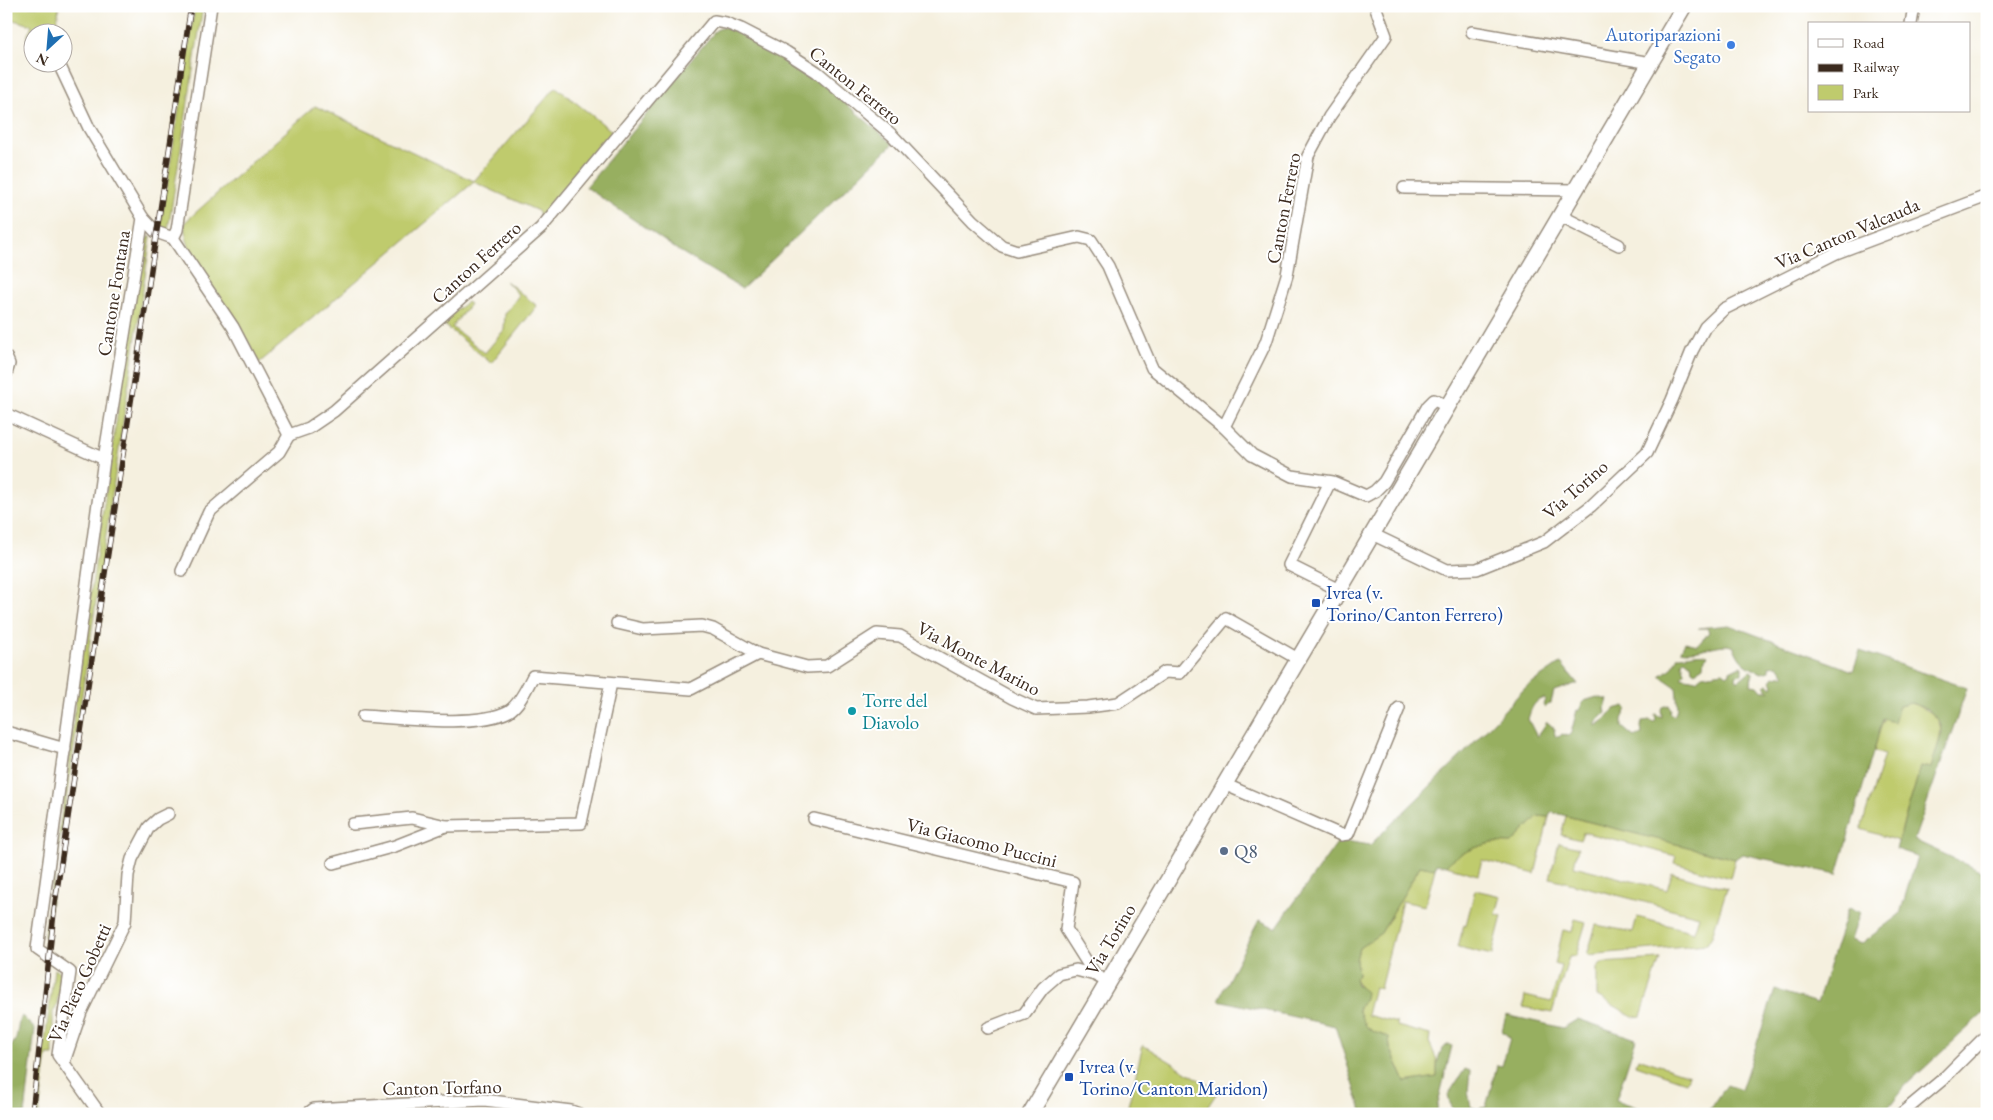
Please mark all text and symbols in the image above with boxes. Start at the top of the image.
north arrow [22,22,72,72]
place label: Autoriparazioni Segato [1604,22,1721,69]
legend [1808,22,1970,112]
text: Road [1853,33,1885,52]
marker: Autoriparazioni Segato [1725,39,1737,51]
street label: Canton Ferrero [804,40,907,131]
text: N [33,49,51,70]
text: Railway [1853,57,1900,76]
text: Park [1853,83,1880,102]
street label: Canton Ferrero [1260,150,1307,266]
street label: Via Canton Valcauda [1771,192,1923,275]
street label: Canton Ferrero [426,215,527,309]
street label: Cantone Fontana [91,228,136,358]
street label: Via Torino [1537,454,1613,525]
place label: Ivrea (v. Torino/Canton Ferrero) [1326,580,1503,627]
marker: Ivrea (v. Torino/Canton Ferrero) [1310,597,1322,609]
street label: Via Monte Marino [913,615,1045,702]
place label: Torre del Diavolo [862,688,928,735]
marker: Torre del Diavolo [846,705,858,717]
street label: Via Giacomo Puccini [904,812,1060,873]
place label: Q8 [1234,839,1258,864]
marker: Q8 [1218,845,1230,857]
street label: Via Torino [1079,899,1141,980]
street label: Via Piero Gobetti [42,920,117,1047]
place label: Ivrea (v. Torino/Canton Maridon) [1079,1054,1268,1101]
marker: Ivrea (v. Torino/Canton Maridon) [1063,1071,1075,1083]
street label: Canton Torfano [382,1074,502,1101]

